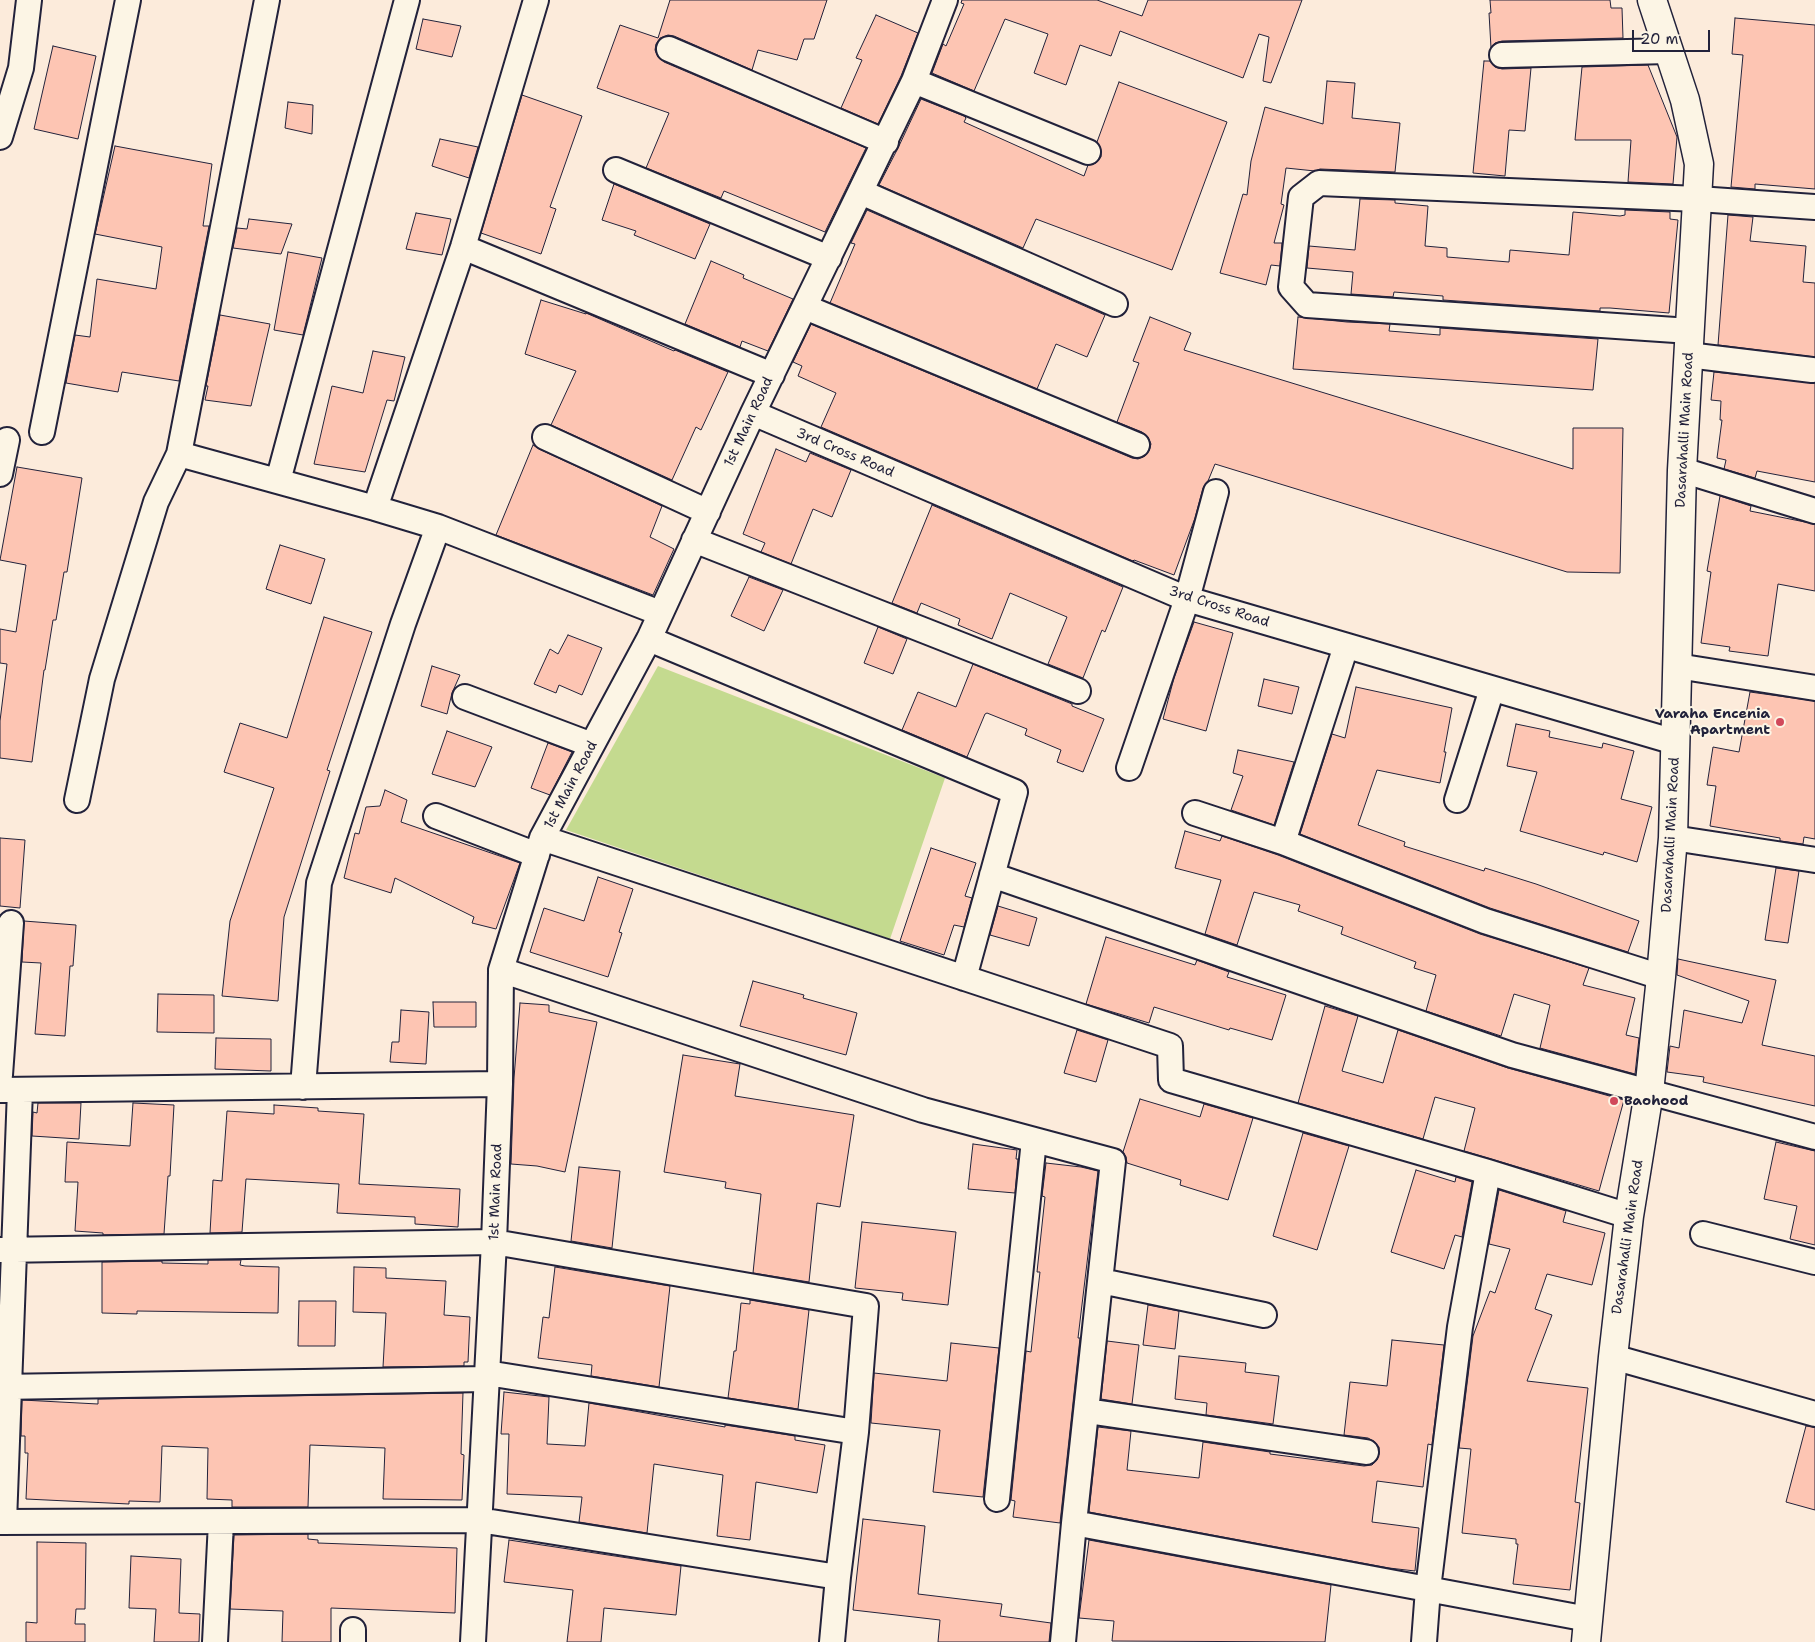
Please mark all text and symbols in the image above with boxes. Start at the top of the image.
scale bar [1635,20,1712,52]
text: 20 m [1640,29,1679,49]
street label: Dasarahalli Main Road [1673,352,1697,508]
street label: 1st Main Road [721,374,777,470]
street label: 3rd Cross Road [793,425,897,481]
street label: 3rd Cross Road [1167,583,1271,631]
place label: Varaha Encenia Apartment [1655,706,1770,739]
marker: Varaha Encenia Apartment [1774,716,1786,728]
street label: 1st Main Road [541,738,601,832]
street label: Dasarahalli Main Road [1659,757,1683,913]
place label: Baohood [1624,1093,1688,1109]
marker: Baohood [1608,1095,1620,1107]
street label: 1st Main Road [486,1143,506,1241]
street label: Dasarahalli Main Road [1609,1159,1647,1315]

